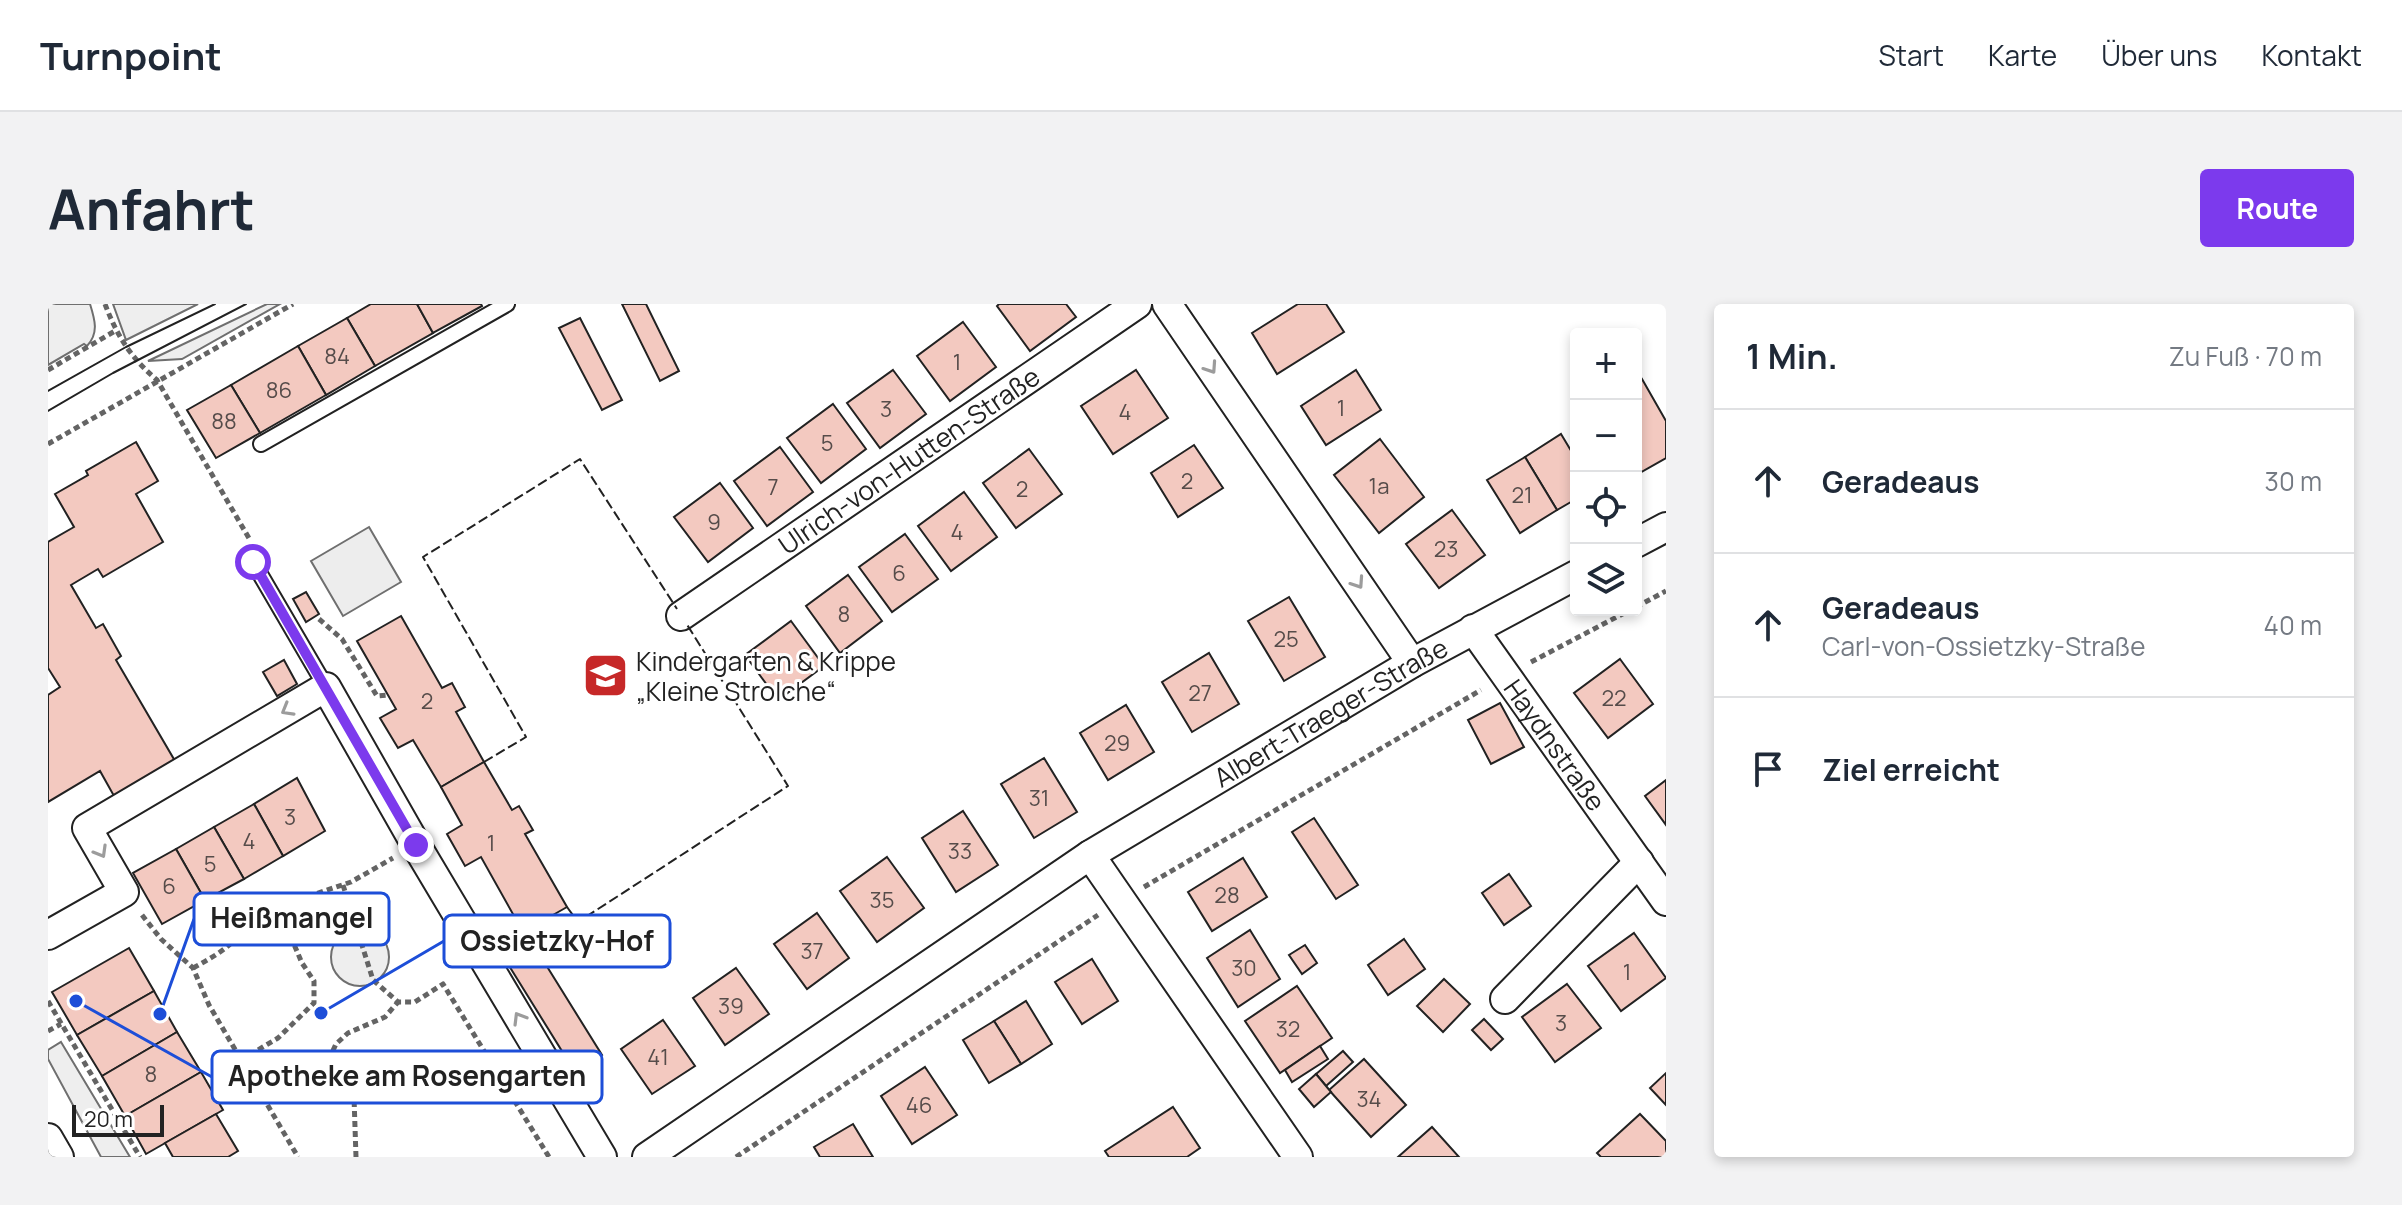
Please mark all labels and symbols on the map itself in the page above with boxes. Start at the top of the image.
house number: 84 [324,341,350,371]
house number: 1 [953,347,961,377]
street label: Ulrich-von-Hutten-Straße [771,358,1047,562]
one-way arrow [1201,360,1216,374]
house number: 86 [266,375,292,405]
house number: 1 [1337,393,1345,423]
house number: 3 [880,394,892,424]
house number: 4 [1119,397,1131,427]
house number: 88 [211,406,237,436]
house number: 5 [821,428,833,458]
house number: 2 [1181,466,1193,496]
house number: 1a [1369,471,1389,501]
house number: 7 [767,472,779,502]
house number: 2 [1016,474,1028,504]
house number: 21 [1511,480,1533,510]
house number: 9 [707,507,721,537]
house number: 4 [951,517,963,547]
house number: 23 [1434,534,1458,564]
route start [235,544,271,580]
house number: 6 [892,558,906,588]
one-way arrow [1348,575,1363,589]
house number: 8 [838,599,850,629]
house number: 25 [1273,624,1299,654]
street label: Albert-Traeger-Straße [1207,629,1454,795]
place label: Kindergarten & Krippe „Kleine Strolche“ [636,643,896,709]
school or university icon: Kindergarten & Krippe „Kleine Strolche“ [581,652,629,700]
street label: Haydnstraße [1496,672,1614,818]
house number: 27 [1188,678,1212,708]
house number: 22 [1601,683,1627,713]
house number: 2 [421,686,433,716]
one-way arrow [282,700,296,716]
house number: 29 [1104,728,1130,758]
house number: 31 [1029,783,1049,813]
house number: 3 [284,802,296,832]
house number: 4 [243,826,255,856]
route end [398,827,434,863]
house number: 1 [487,828,495,858]
house number: 33 [948,836,972,866]
one-way arrow [91,843,107,858]
house number: 5 [204,849,216,879]
house number: 6 [162,871,176,901]
house number: 28 [1214,880,1240,910]
house number: 35 [870,885,894,915]
callout: Heißmangel [194,893,389,945]
text: Heißmangel [210,898,374,936]
callout: Ossietzky-Hof [444,915,670,967]
text: Ossietzky-Hof [460,921,654,959]
house number: 37 [800,936,824,966]
house number: 30 [1231,953,1257,983]
house number: 1 [1623,957,1631,987]
house number: 39 [718,991,744,1021]
house number: 3 [1555,1008,1567,1038]
one-way arrow [514,1012,529,1027]
house number: 32 [1276,1014,1300,1044]
house number: 41 [647,1042,669,1072]
callout: Apotheke am Rosengarten [212,1051,602,1103]
text: Apotheke am Rosengarten [228,1056,586,1094]
house number: 8 [145,1059,157,1089]
house number: 34 [1356,1084,1382,1114]
house number: 46 [906,1090,932,1120]
scale bar [72,1101,164,1137]

